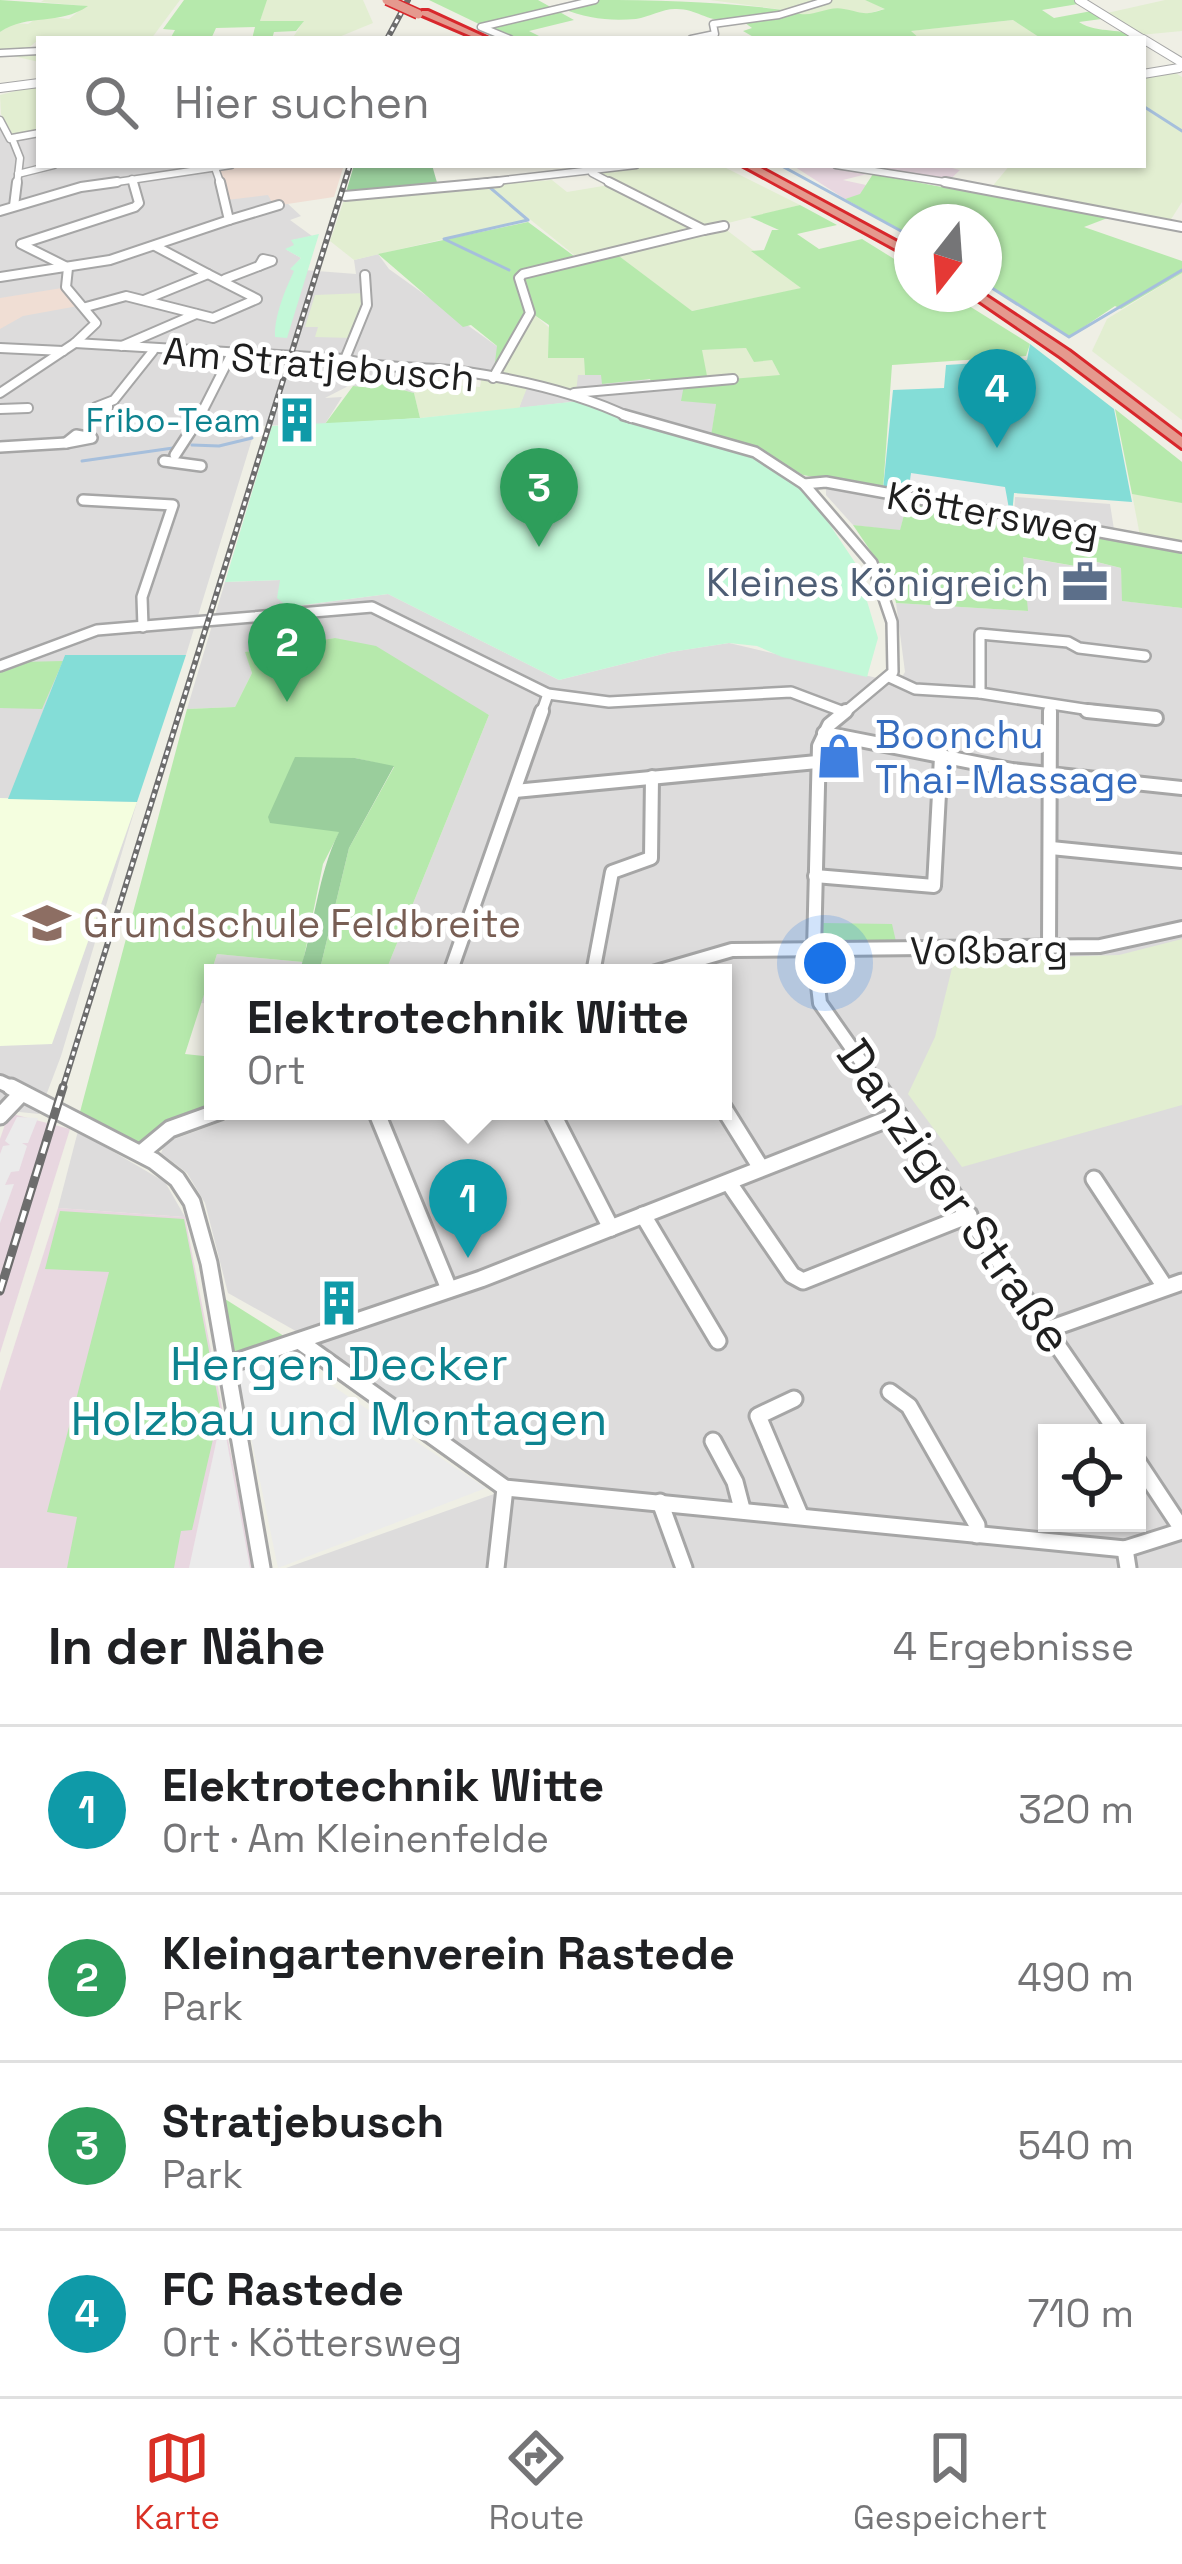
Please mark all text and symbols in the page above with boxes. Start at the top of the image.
search box [36,36,1146,168]
icon: search [78,69,144,135]
text: Hier suchen [174,74,430,131]
north arrow [894,204,1002,312]
street label: Am Stratjebusch [161,326,477,403]
pin: 4 [958,349,1036,448]
building icon: Fribo-Team [272,395,322,445]
place label: Fribo-Team [86,400,261,442]
pin: 3 [500,448,578,547]
street label: Köttersweg [883,471,1103,556]
office icon: Kleines Königreich [1060,557,1110,607]
place label: Kleines Königreich [706,558,1049,607]
pin: 2 [248,603,326,702]
place label: Boonchu Thai-Massage [875,710,1139,804]
shop icon: Boonchu Thai-Massage [814,731,864,781]
school or university icon: Grundschule Feldbreite [22,898,72,948]
place label: Grundschule Feldbreite [83,899,521,948]
street label: Voßbarg [910,924,1068,975]
your location [795,933,855,993]
popup [204,964,732,1120]
text: Elektrotechnik Witte [247,989,689,1046]
street label: Danziger Straße [823,1027,1086,1365]
text: Ort [247,1046,306,1095]
pin: 1 [429,1159,507,1258]
building icon: Hergen Decker Holzbau und Montagen [314,1278,364,1328]
place label: Hergen Decker Holzbau und Montagen [70,1333,608,1449]
map controls [1038,1424,1146,1532]
button: locate [1038,1424,1146,1532]
text: In der Nähe [48,1614,325,1679]
text: 4 Ergebnisse [893,1622,1134,1671]
text: Elektrotechnik Witte [162,1757,604,1814]
text: 1 [78,1785,96,1834]
text: 320 m [1018,1785,1134,1834]
text: Ort · Am Kleinenfelde [162,1814,549,1863]
text: Kleingartenverein Rastede [162,1925,735,1982]
text: 2 [75,1953,99,2002]
text: 490 m [1017,1953,1134,2002]
text: Park [162,1982,243,2031]
text: Stratjebusch [162,2093,444,2150]
text: 3 [75,2121,99,2170]
text: 540 m [1018,2121,1134,2170]
text: Park [162,2150,243,2199]
text: FC Rastede [162,2261,404,2318]
text: 4 [75,2289,99,2338]
text: 710 m [1028,2289,1134,2338]
text: Ort · Köttersweg [162,2318,462,2367]
tab: Karte [134,2425,220,2539]
tab: Route [489,2425,584,2539]
tab: Gespeichert [853,2425,1048,2539]

